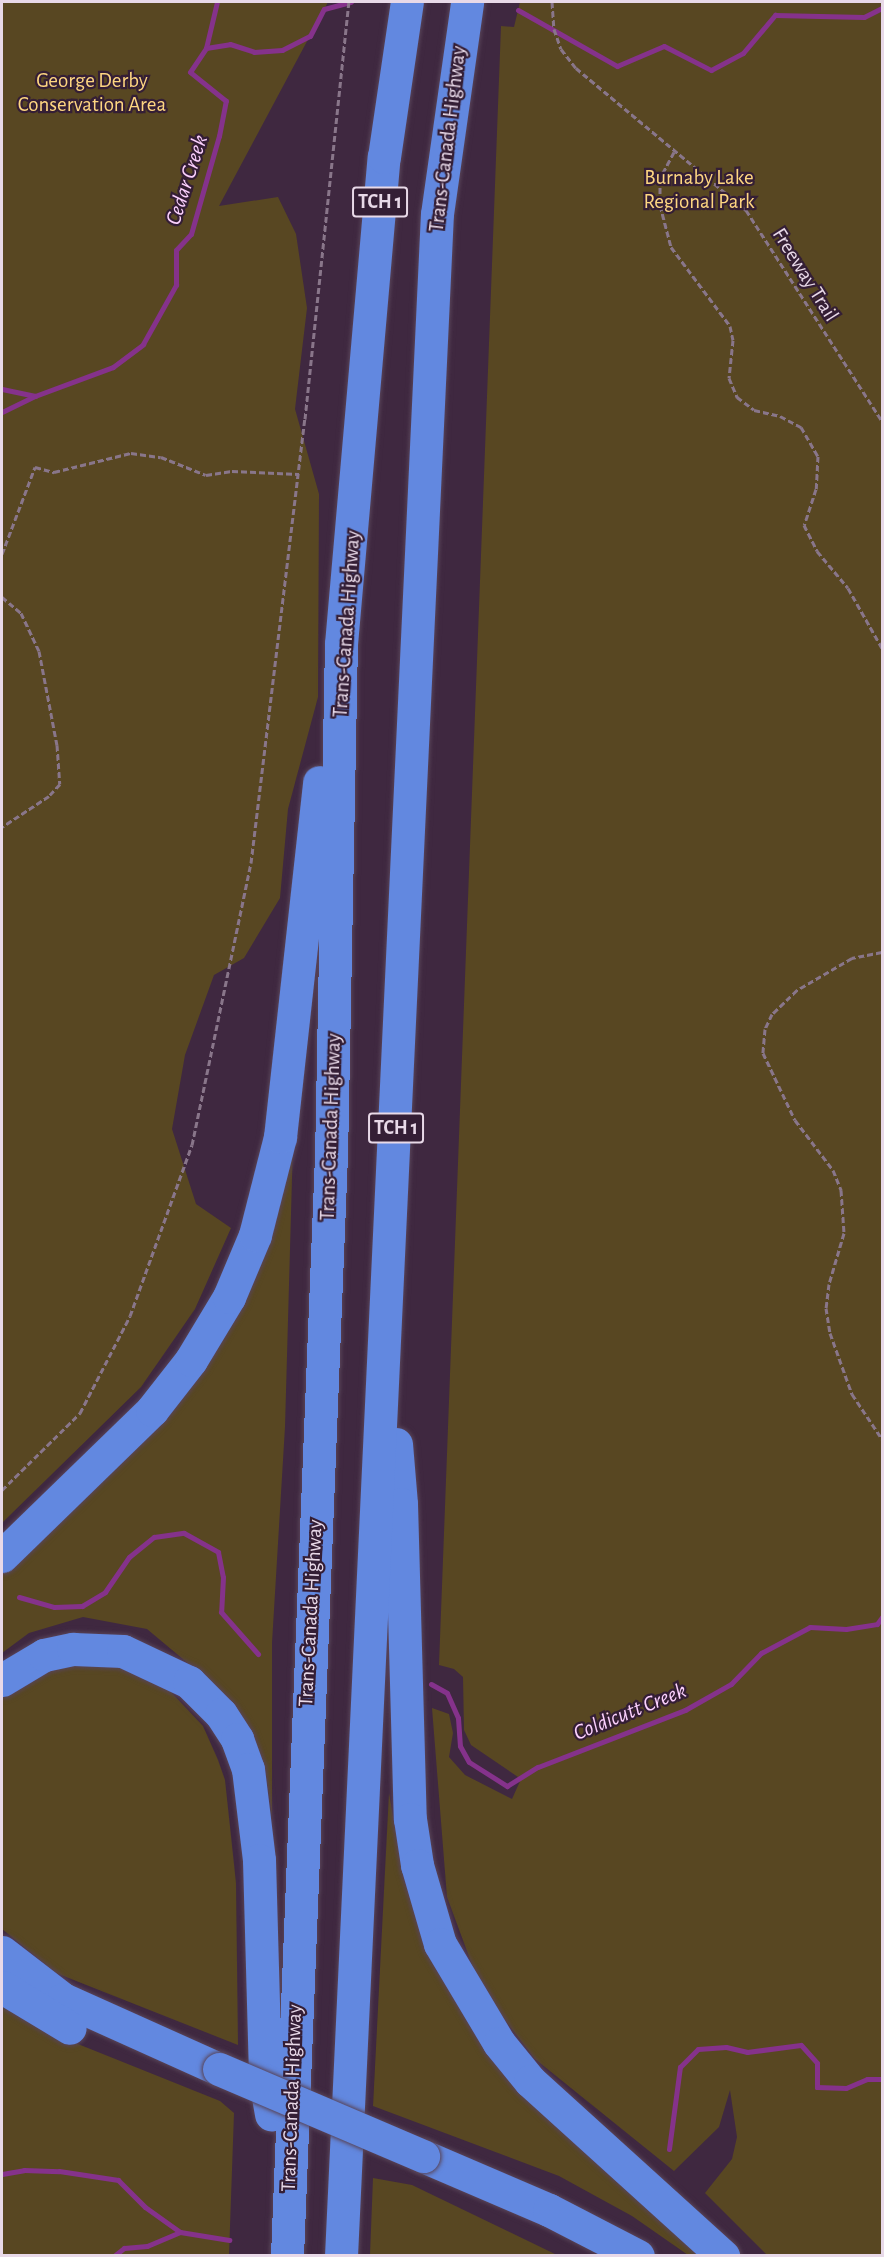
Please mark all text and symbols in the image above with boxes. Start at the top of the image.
street label: Trans-Canada Highway [424,44,472,234]
park label: George Derby Conservation Area [18,68,166,118]
water label: Cedar Creek [160,132,214,228]
park label: Burnaby Lake Regional Park [643,165,755,215]
road number: TCH 1 [352,185,409,219]
street label: Freeway Trail [766,224,844,326]
street label: Trans-Canada Highway [328,530,366,718]
street label: Trans-Canada Highway [315,1033,347,1221]
road number: TCH 1 [368,1111,424,1145]
street label: Trans-Canada Highway [294,1519,328,1707]
water label: Coldicutt Creek [570,1677,690,1747]
street label: Trans-Canada Highway [276,2004,308,2192]

